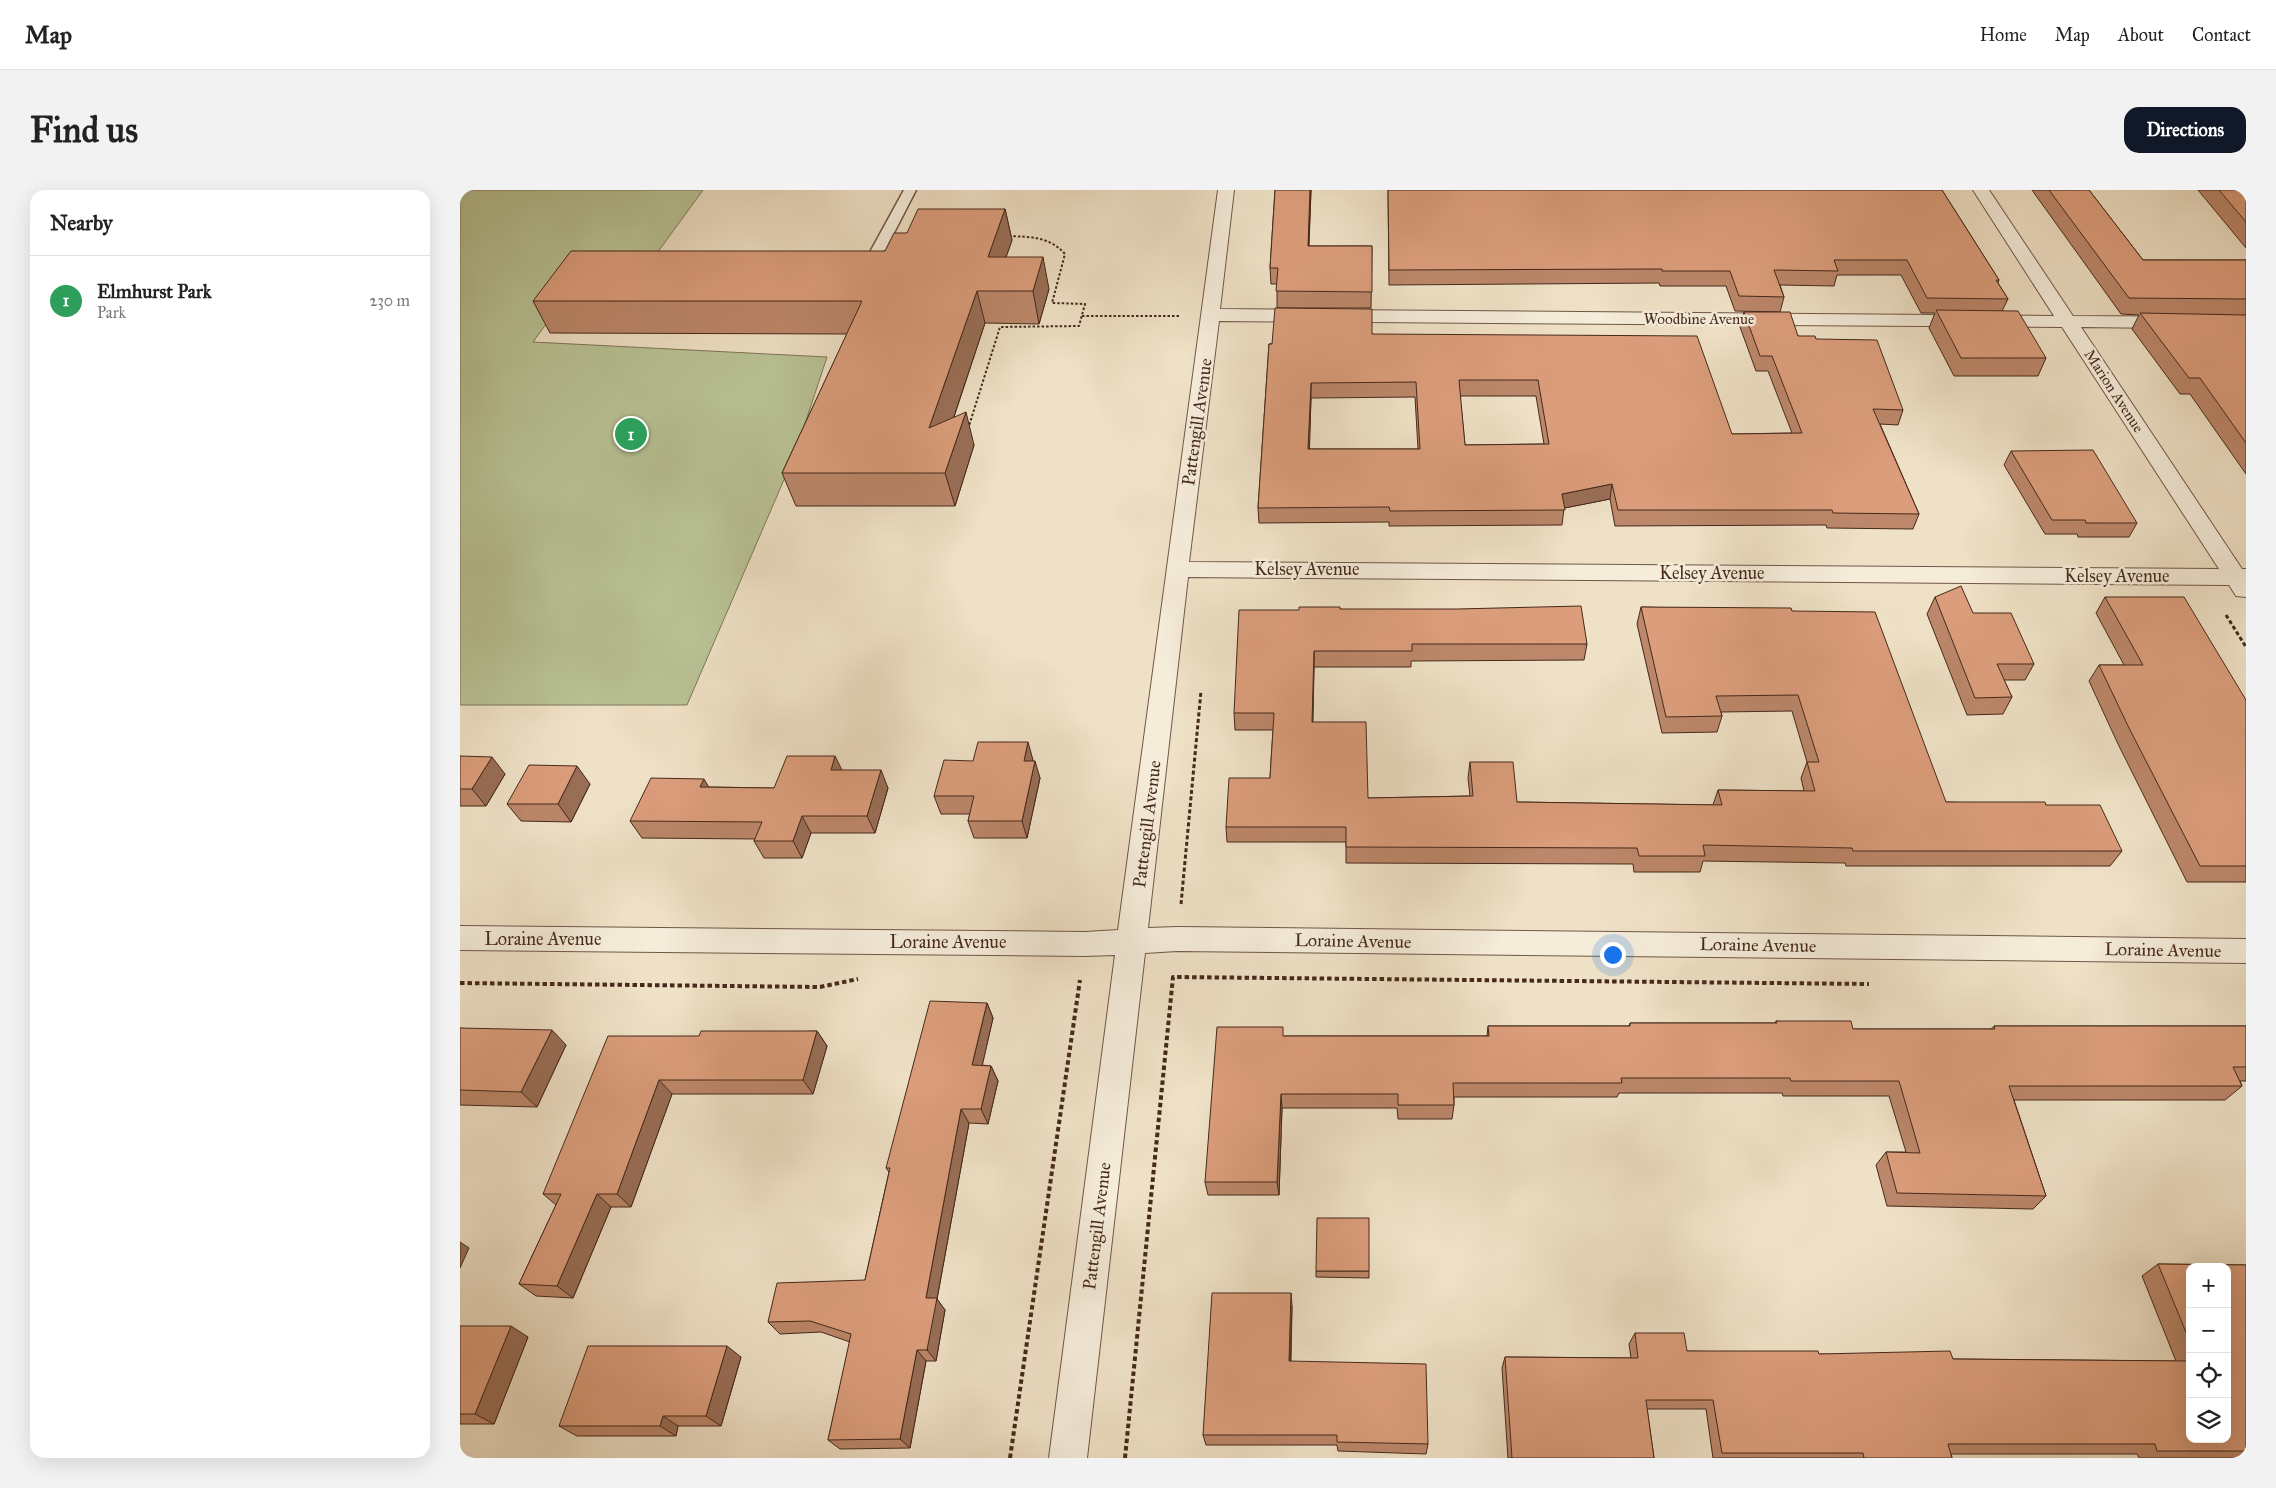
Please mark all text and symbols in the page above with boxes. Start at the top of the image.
text: Map [25,20,72,50]
text: Home [1980,24,2027,46]
text: Map [2055,24,2090,46]
text: About [2118,24,2164,46]
text: Contact [2192,24,2251,46]
button: Directions [2124,107,2246,153]
text: Find us [30,109,138,152]
text: Nearby [50,210,113,236]
text: Elmhurst Park [97,280,212,303]
text: 1 [63,291,69,310]
text: 230 m [370,291,410,310]
text: Park [97,303,126,322]
street label: Woodbine Avenue [1644,310,1754,328]
street label: Marion Avenue [2080,346,2148,436]
street label: Pattengill Avenue [1177,357,1218,487]
pin: 1 [615,415,647,453]
street label: Kelsey Avenue [1254,558,1360,580]
street label: Kelsey Avenue [1659,562,1765,584]
street label: Kelsey Avenue [2064,565,2170,587]
street label: Pattengill Avenue [1128,759,1167,889]
street label: Loraine Avenue [485,928,601,950]
street label: Loraine Avenue [1294,929,1412,953]
street label: Loraine Avenue [890,931,1006,953]
street label: Loraine Avenue [1699,933,1817,957]
street label: Loraine Avenue [2104,938,2222,962]
your location [1600,942,1626,968]
street label: Pattengill Avenue [1078,1161,1117,1291]
map controls [2186,1263,2231,1443]
button: + [2186,1263,2231,1308]
button: − [2186,1308,2231,1353]
button: locate [2186,1353,2231,1398]
button: layers [2186,1398,2231,1443]

